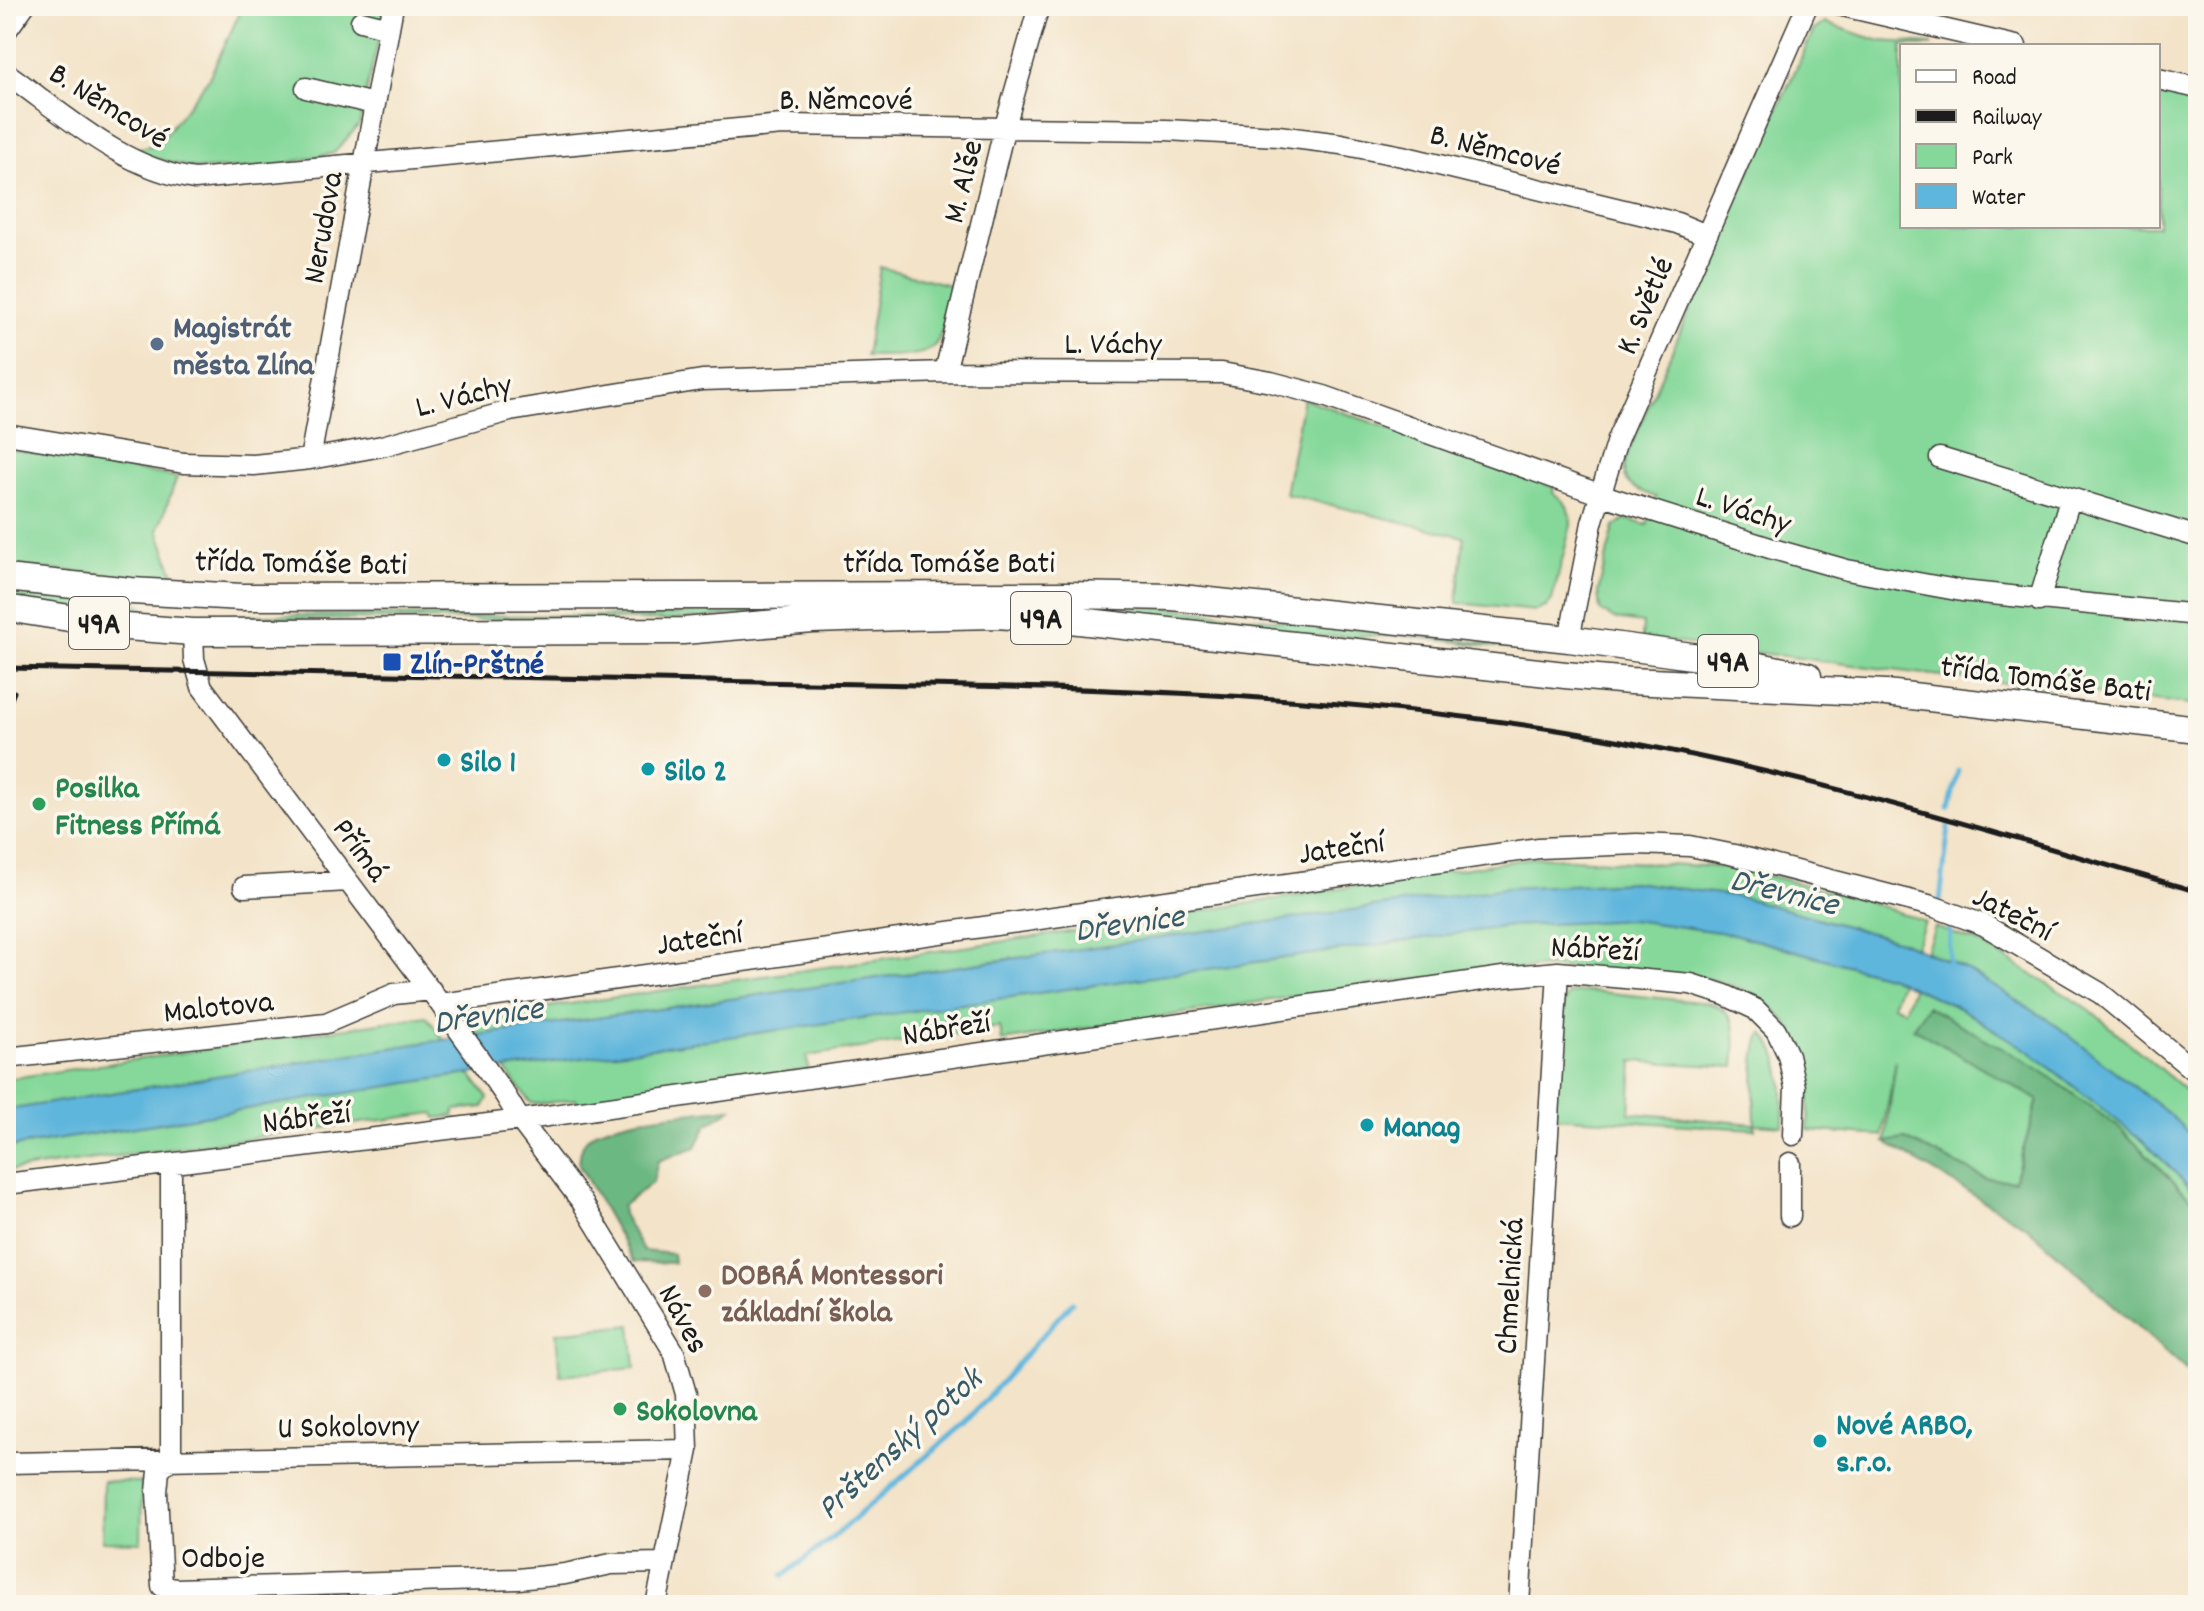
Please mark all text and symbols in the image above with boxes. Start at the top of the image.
legend [1900,44,2160,228]
street label: B. Němcové [38,53,176,163]
text: Road [1972,62,2017,96]
street label: B. Němcové [779,80,913,126]
text: Railway [1972,102,2043,136]
street label: B. Němcové [1424,114,1565,191]
street label: M. Alše [933,136,998,229]
text: Park [1972,142,2013,176]
street label: Nerudova [293,167,359,288]
text: Water [1972,182,2025,216]
street label: K. Světlé [1607,251,1689,363]
place label: Magistrát města Zlína [173,308,315,391]
street label: L. Váchy [1064,324,1163,370]
marker: Magistrát města Zlína [148,335,166,353]
street label: L. Váchy [411,364,518,433]
street label: L. Váchy [1689,476,1797,550]
street label: třída Tomáše Bati [195,541,407,591]
street label: třída Tomáše Bati [843,543,1055,589]
road number: 49A [1011,592,1071,644]
road number: 49A [69,597,129,649]
road number: 49A [1698,635,1758,687]
place label: Zlín-Prštné [410,644,544,690]
street label: třída Tomáše Bati [1937,646,2154,718]
marker: Zlín-Prštné [381,651,403,673]
place label: Silo 1 [460,742,516,788]
marker: Silo 1 [435,751,453,769]
place label: Silo 2 [664,751,727,797]
marker: Silo 2 [639,760,657,778]
place label: Posilka Fitness Přímá [55,768,221,851]
marker: Posilka Fitness Přímá [30,795,48,813]
street label: Přímá [319,810,397,894]
street label: Jateční [1296,822,1390,880]
water label: Dřevnice [1724,858,1845,933]
street label: Jateční [1963,876,2062,957]
water label: Dřevnice [1072,894,1190,958]
street label: Jateční [654,913,748,971]
street label: Nábřeží [1549,927,1642,977]
street label: Malotova [161,981,277,1039]
water label: Dřevnice [431,986,549,1050]
street label: Nábřeží [900,1002,996,1062]
street label: Nábřeží [260,1092,355,1149]
place label: Manag [1383,1107,1461,1153]
marker: Manag [1358,1116,1376,1134]
street label: Chmelnická [1486,1217,1540,1356]
place label: DOBRÁ Montessori základní škola [721,1255,943,1338]
street label: Náves [643,1277,718,1363]
marker: DOBRÁ Montessori základní škola [696,1282,714,1300]
water label: Prštenský potok [808,1356,998,1534]
place label: Sokolovna [636,1391,758,1437]
marker: Sokolovna [611,1400,629,1418]
place label: Nové ARBO, s.r.o. [1836,1405,1973,1488]
street label: U Sokolovny [277,1406,420,1454]
marker: Nové ARBO, s.r.o. [1811,1432,1829,1450]
street label: Odboje [181,1538,265,1584]

